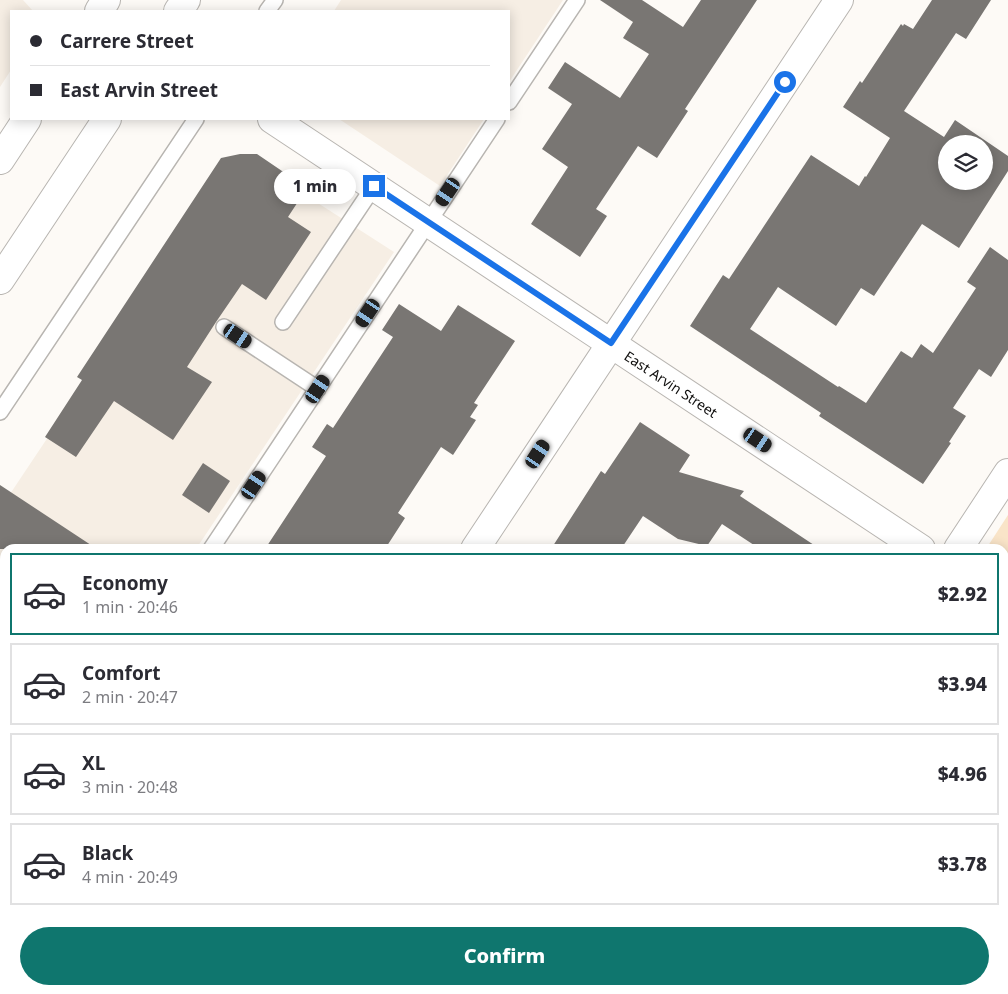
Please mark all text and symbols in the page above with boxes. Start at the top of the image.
text: Carrere Street [60,28,194,54]
route start [774,71,796,93]
text: East Arvin Street [60,77,218,103]
map controls [938,135,993,190]
button: layers [938,135,993,190]
callout: 1 min [274,168,356,204]
text: 1 min [293,175,337,197]
route end [363,175,385,197]
car [433,175,462,209]
car [353,296,382,330]
car [221,321,254,351]
street label: East Arvin Street [621,346,722,421]
car [303,372,332,406]
car [741,425,774,455]
car [523,437,552,471]
car [239,468,268,502]
text: Economy [82,570,168,596]
icon: car [22,572,67,617]
text: $2.92 [938,581,987,607]
text: 1 min · 20:46 [82,596,178,618]
text: Comfort [82,660,161,686]
icon: car [22,662,67,707]
text: $3.94 [938,671,987,697]
text: 2 min · 20:47 [82,686,178,708]
text: XL [82,750,105,776]
icon: car [22,752,67,797]
text: $4.96 [938,761,987,787]
text: 3 min · 20:48 [82,776,178,798]
text: Black [82,840,133,866]
icon: car [22,842,67,887]
text: $3.78 [938,851,987,877]
text: 4 min · 20:49 [82,866,178,888]
button: Confirm [20,927,989,985]

